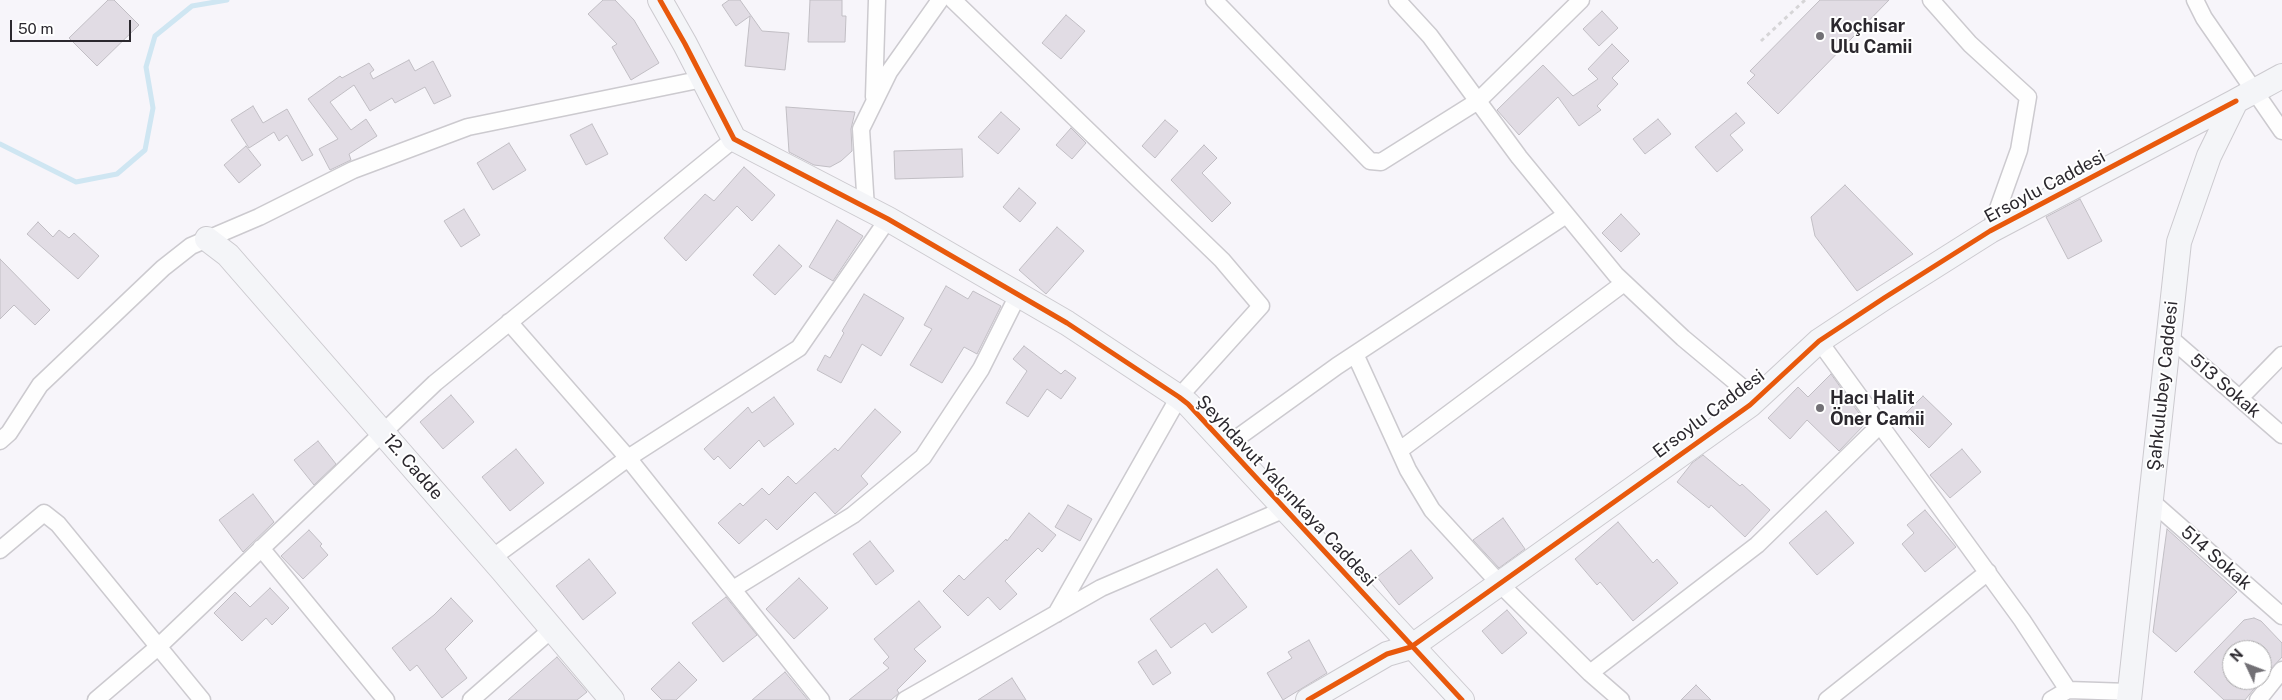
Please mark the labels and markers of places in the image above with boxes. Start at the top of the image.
place label: Koçhisar Ulu Camii [1830,15,1912,58]
marker: Koçhisar Ulu Camii [1814,30,1826,42]
place label: Hacı Halit Öner Camii [1830,387,1925,429]
marker: Hacı Halit Öner Camii [1814,402,1826,414]

